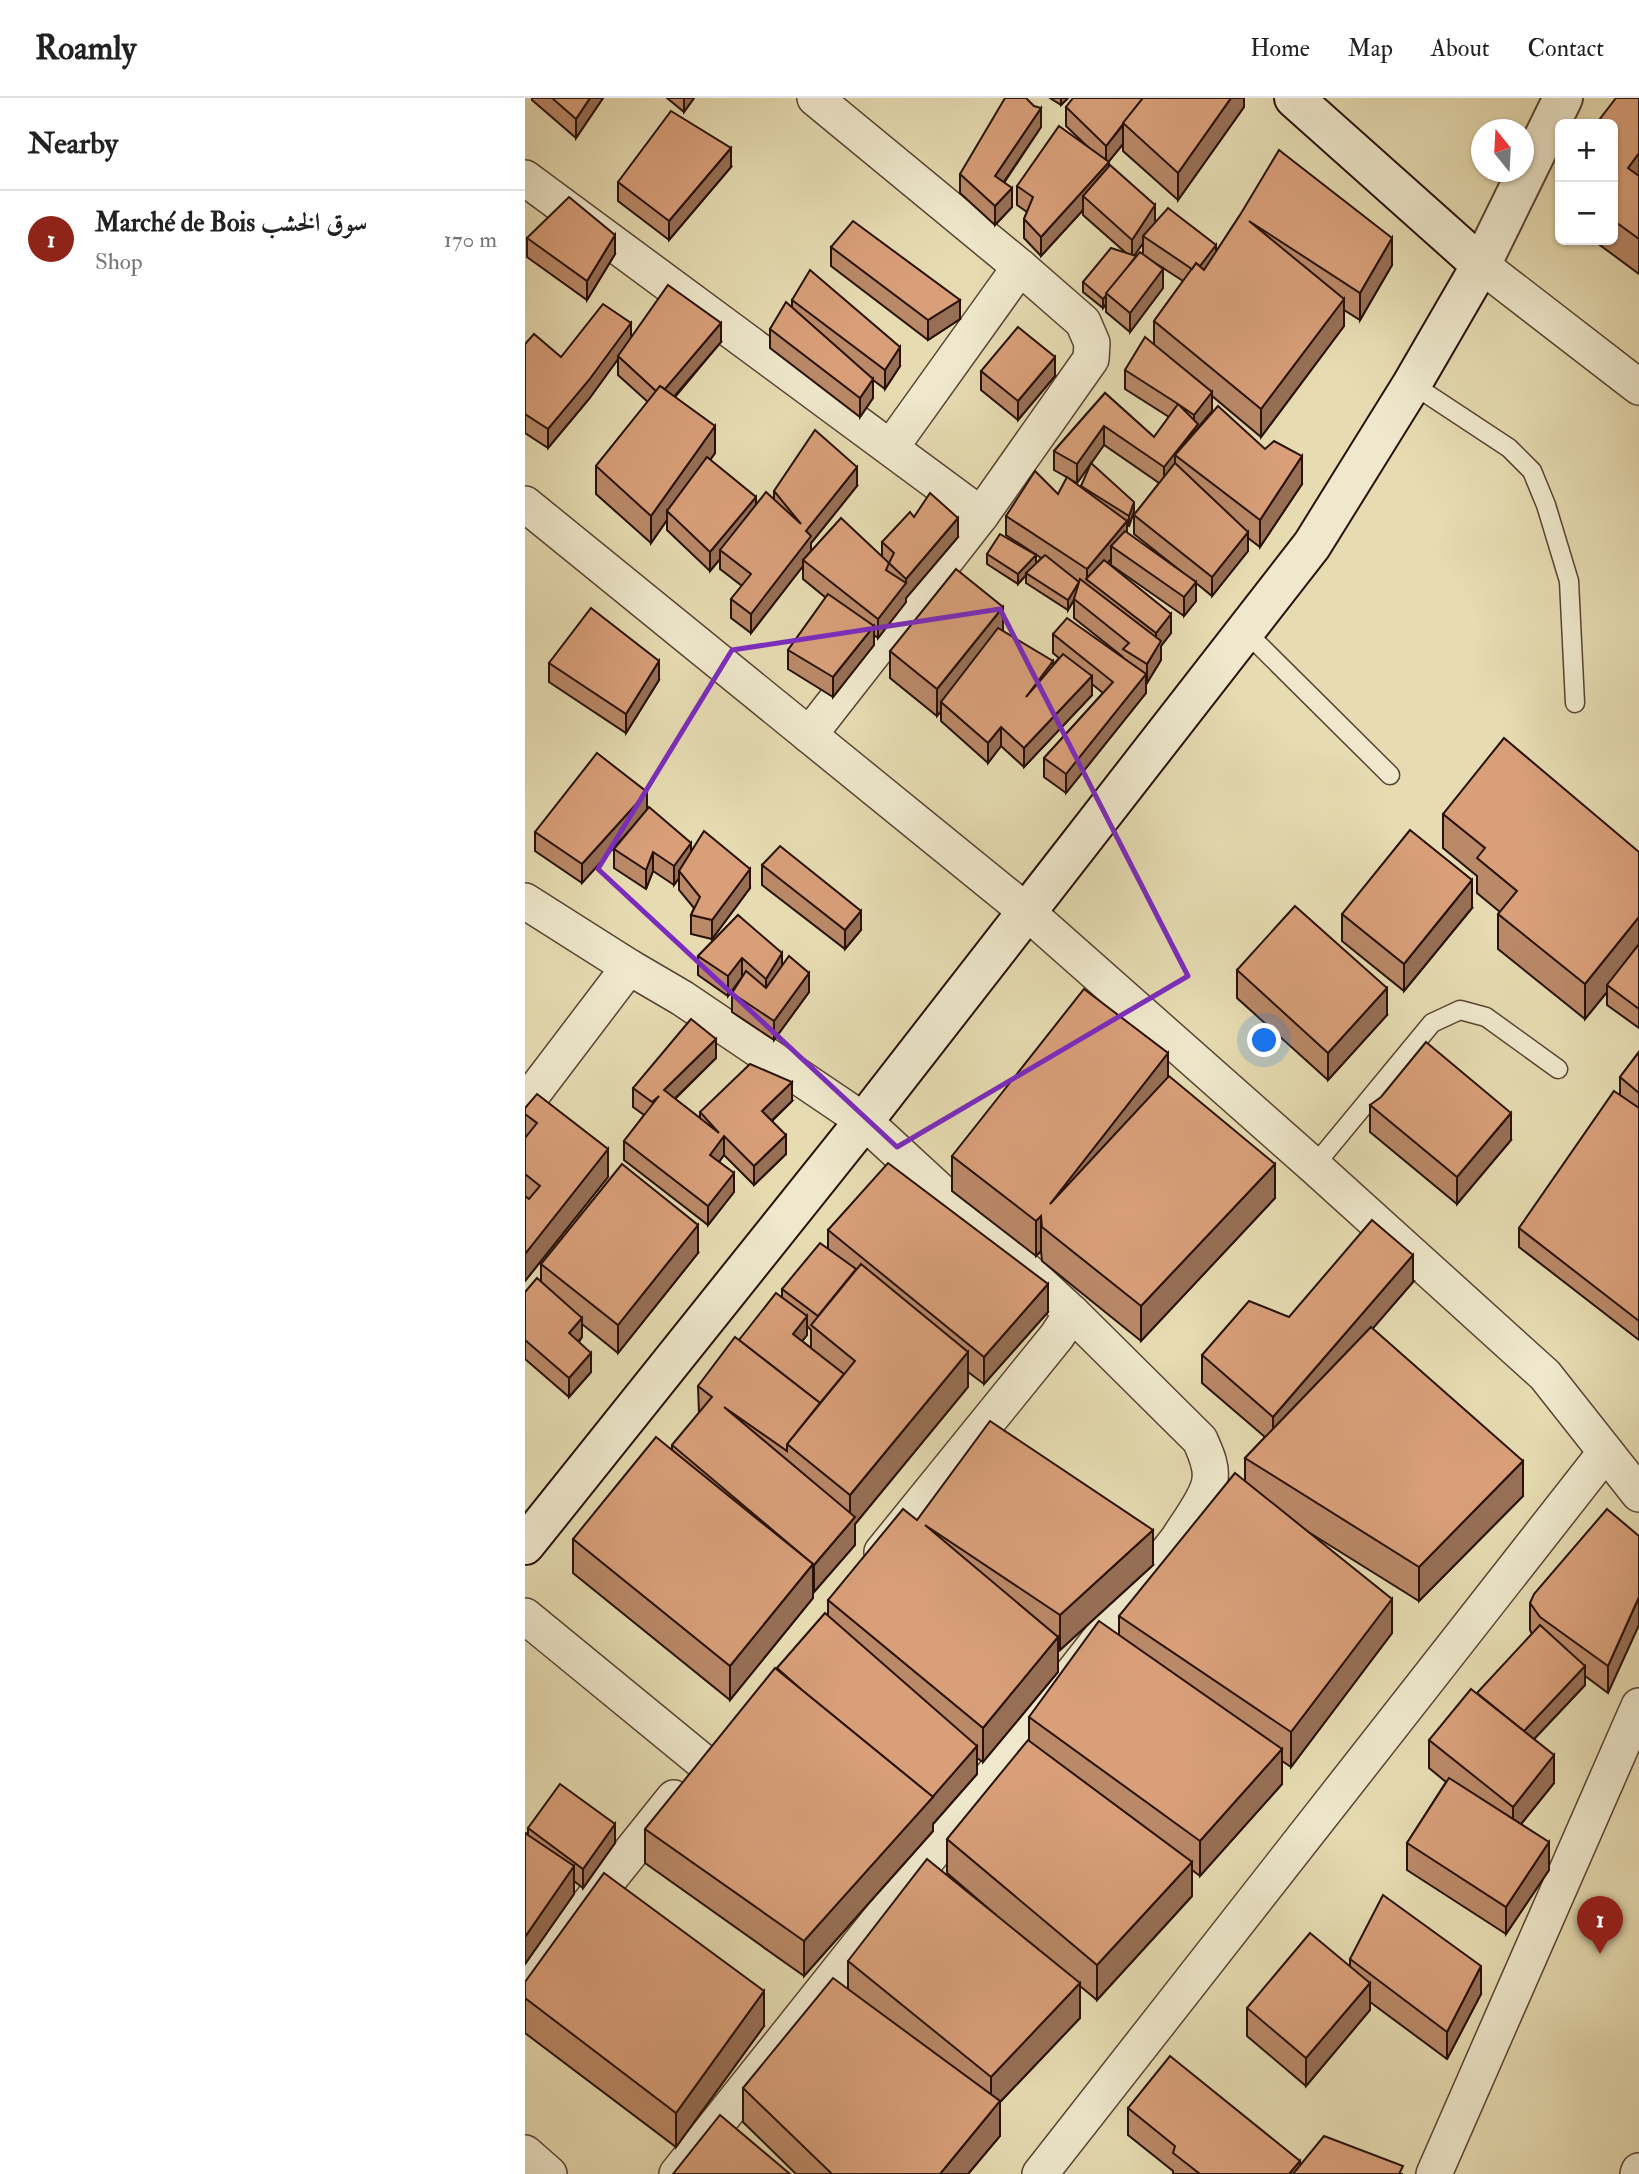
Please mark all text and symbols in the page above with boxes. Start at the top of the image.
text: Roamly [35,28,136,69]
text: Home [1250,33,1310,64]
text: Map [1348,33,1393,64]
text: About [1431,33,1490,64]
text: Contact [1528,33,1604,64]
north arrow [1471,119,1534,182]
map controls [1555,119,1618,245]
button: + [1555,119,1618,182]
text: Nearby [28,125,118,162]
button: − [1555,182,1618,245]
text: Marché de Bois سوق الخشب [95,207,368,239]
text: 1 [47,225,55,254]
text: 170 m [444,225,497,254]
text: Shop [95,247,143,276]
your location [1247,1023,1281,1057]
pin: 1 [1577,1896,1623,1954]

